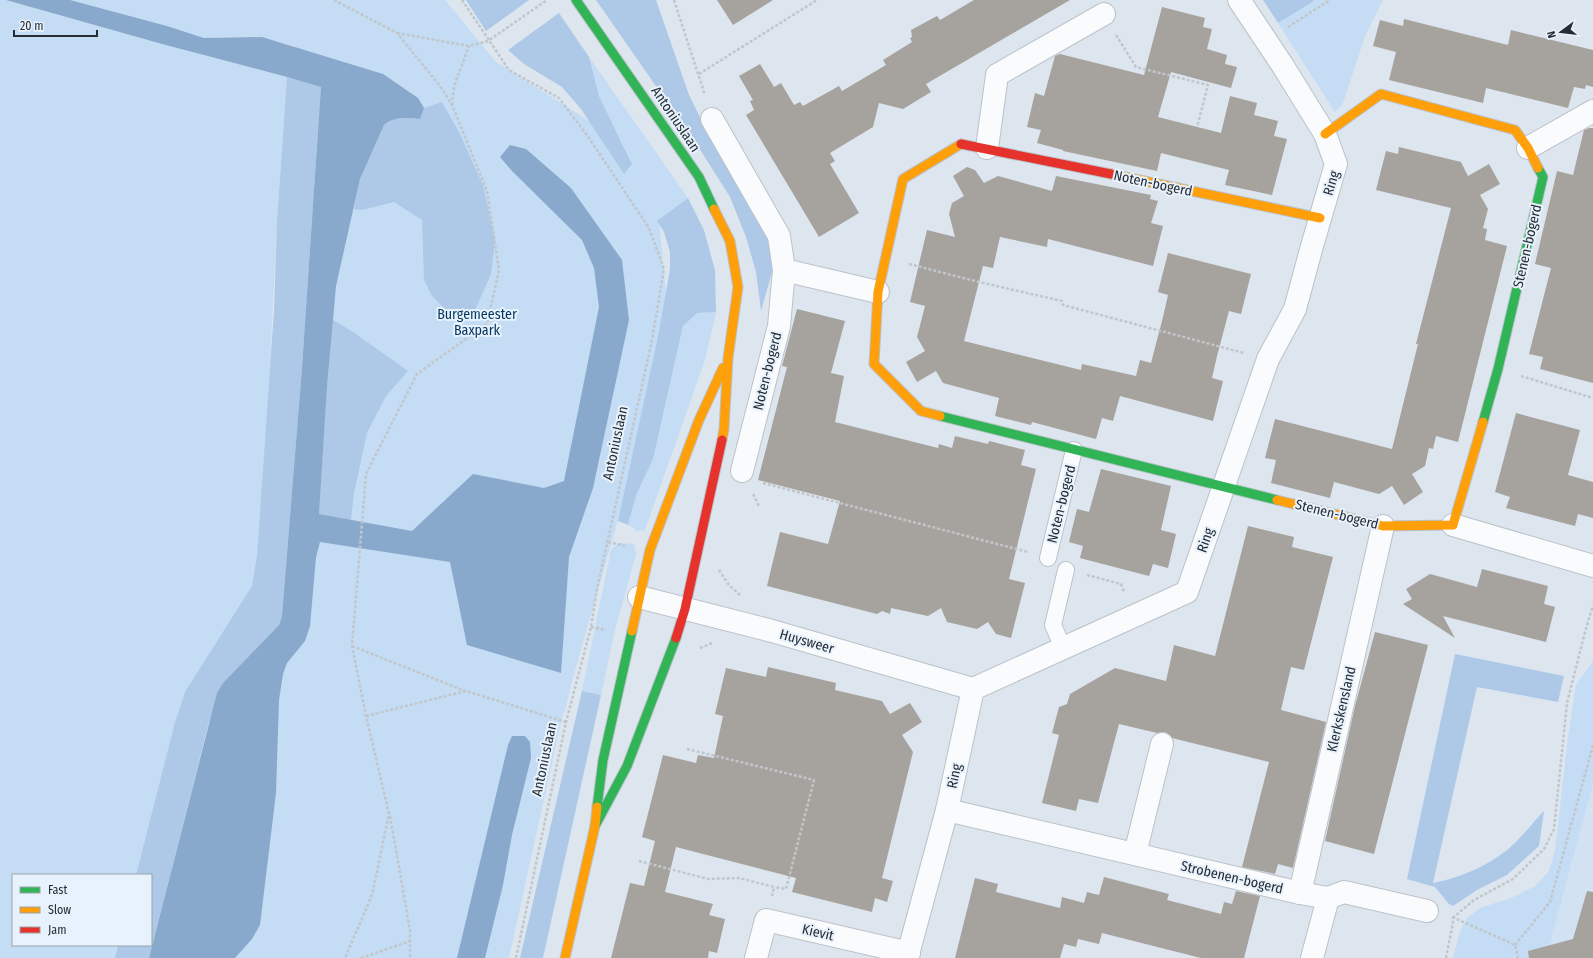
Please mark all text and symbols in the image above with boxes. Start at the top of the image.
scale bar [14,12,97,38]
north arrow [1541,12,1581,52]
text: 20 m [20,19,44,33]
text: N [1545,30,1559,39]
street label: Antoniuslaan [647,83,704,155]
street label: Noten-bogerd [1112,167,1194,200]
street label: Ring [1320,168,1343,198]
street label: Stenen-bogerd [1510,203,1545,290]
park label: Burgemeester Baxpark [437,306,517,339]
street label: Noten-bogerd [750,330,785,412]
street label: Antoniuslaan [599,404,632,482]
street label: Noten-bogerd [1044,463,1079,545]
street label: Stenen-bogerd [1294,496,1380,533]
street label: Ring [1193,525,1218,555]
street label: Huysweer [778,626,836,657]
street label: Klerkskensland [1323,665,1360,754]
street label: Antoniuslaan [528,720,561,798]
street label: Ring [944,762,966,790]
street label: Strobenen-bogerd [1179,857,1285,898]
legend [12,874,152,946]
text: Fast [48,883,67,897]
text: Slow [48,903,71,917]
street label: Kievit [800,921,836,944]
text: Jam [48,923,66,937]

